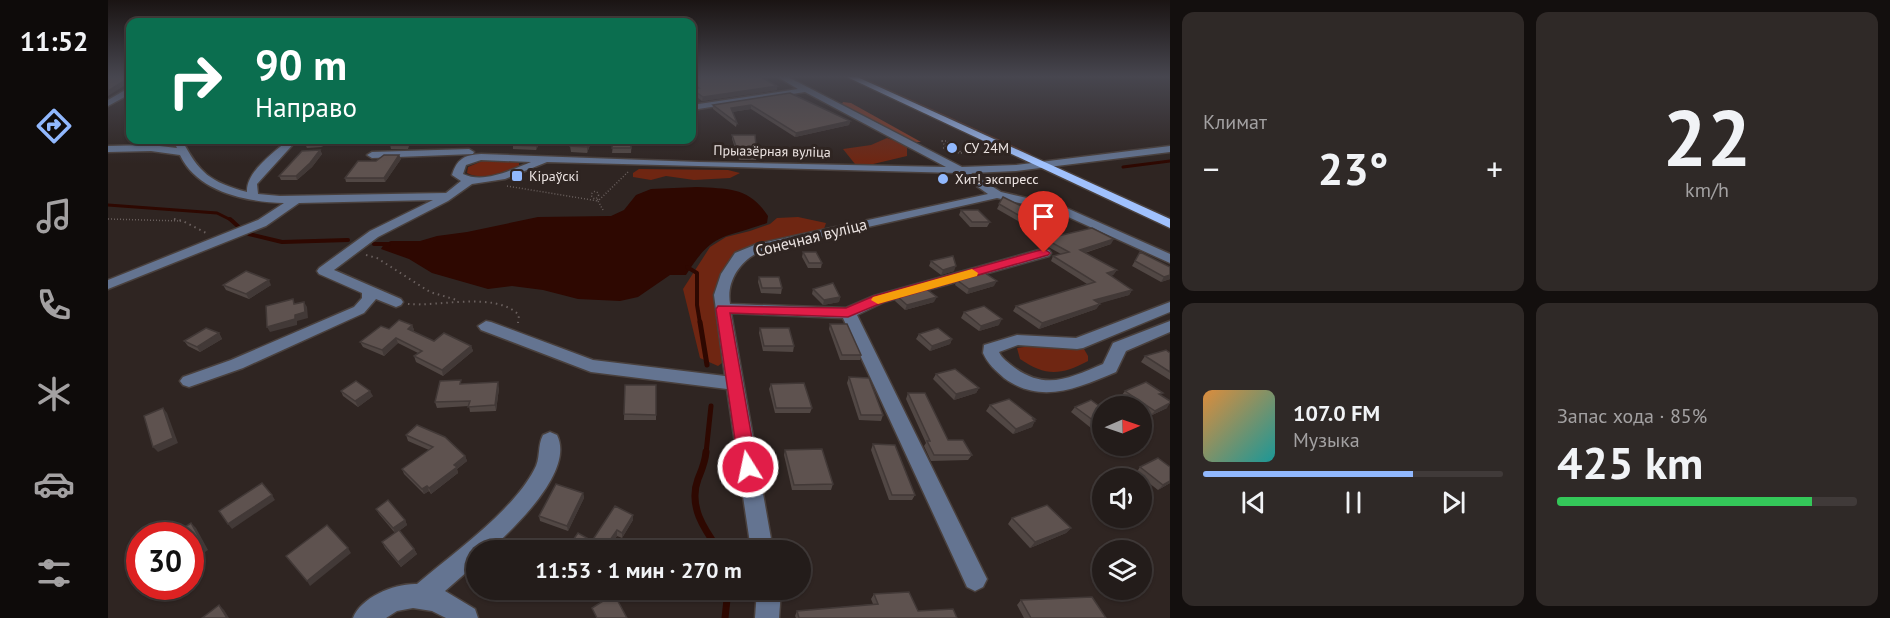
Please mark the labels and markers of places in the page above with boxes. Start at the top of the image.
place label: СУ 24М [964,139,1009,157]
marker: СУ 24М [945,141,959,155]
place label: Кіраўскі [529,167,579,185]
marker: Кіраўскі [510,169,524,183]
place label: Хит! экспресс [955,170,1039,188]
marker: Хит! экспресс [936,172,950,186]
pin [1018,191,1069,253]

